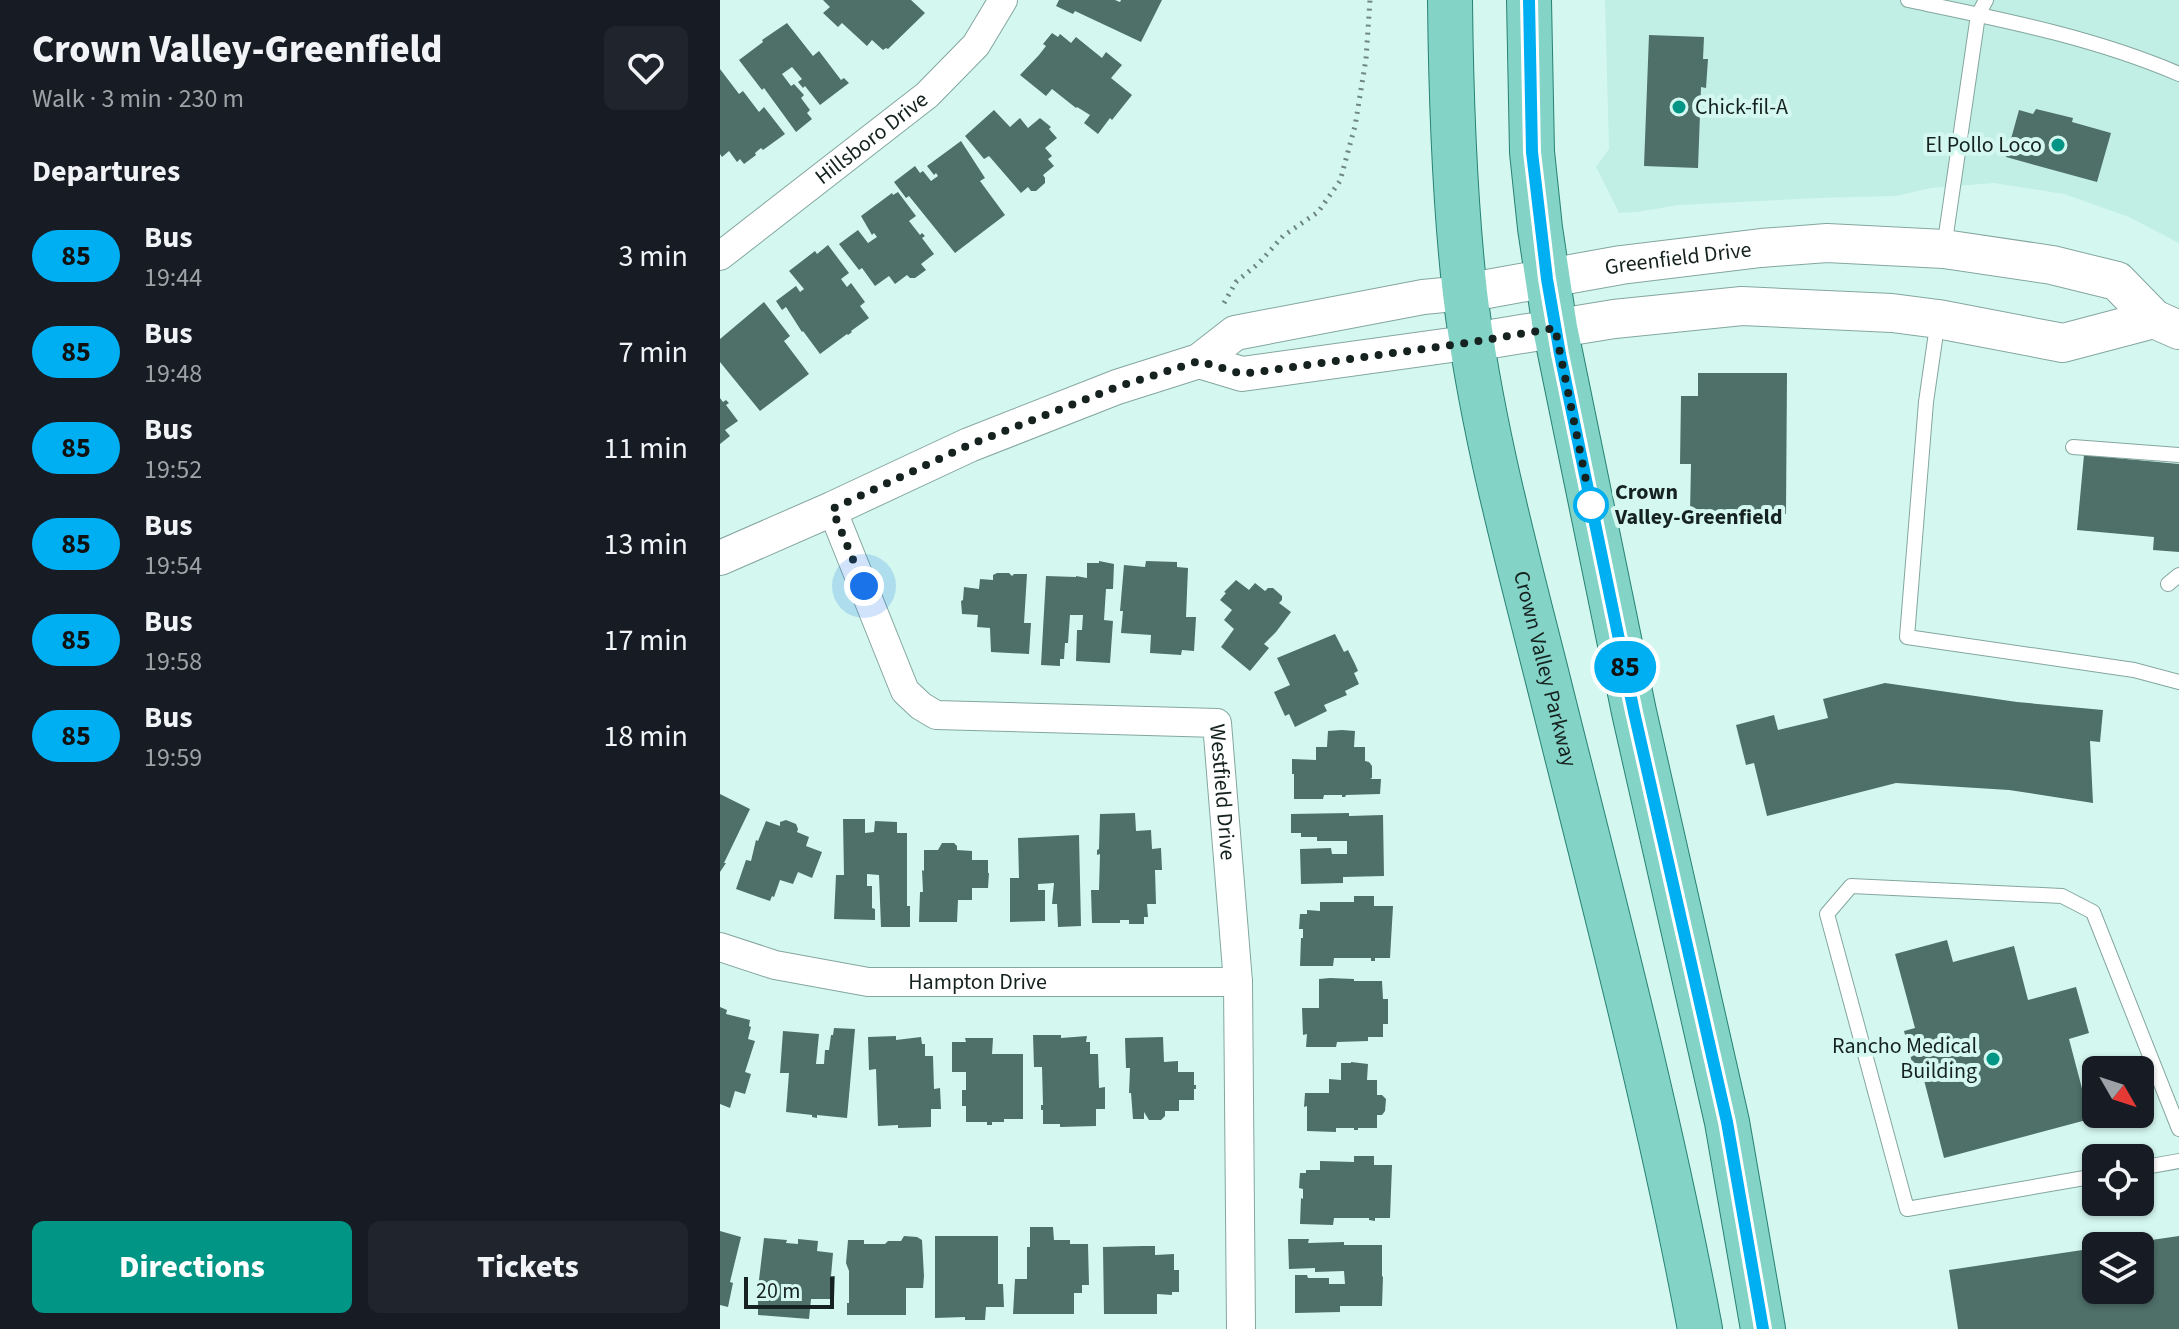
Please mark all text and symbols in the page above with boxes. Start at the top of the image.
text: Crown Valley-Greenfield [32,23,443,77]
button: heart [604,26,688,110]
text: Walk · 3 min · 230 m [32,80,244,117]
street label: Hillsboro Drive [808,84,935,192]
place label: Chick-fil-A [1695,91,1788,123]
marker: Chick-fil-A [1670,98,1688,116]
place label: El Pollo Loco [1925,129,2042,161]
marker: El Pollo Loco [2049,136,2067,154]
text: Departures [32,150,180,193]
text: Bus [144,216,192,259]
street label: Greenfield Drive [1602,233,1753,284]
text: 3 min [618,235,688,278]
text: 85 [61,236,91,276]
text: 19:44 [144,259,202,296]
text: Bus [144,312,192,355]
text: 7 min [618,331,688,374]
text: 85 [61,332,91,372]
text: 19:48 [144,355,202,392]
text: Bus [144,408,192,451]
text: 11 min [604,427,688,470]
text: 85 [61,428,91,468]
text: 19:52 [144,451,202,488]
place label: Crown Valley-Greenfield [1614,476,1783,533]
marker: Crown Valley-Greenfield [1574,488,1608,522]
text: Bus [144,504,192,547]
text: 13 min [604,523,688,566]
text: 85 [61,524,91,564]
text: 19:54 [144,547,202,584]
your location [844,566,884,606]
street label: Crown Valley Parkway [1505,567,1585,771]
text: Bus [144,600,192,643]
text: 17 min [604,619,688,662]
text: 85 [61,620,91,660]
line badge: 85 [1589,641,1661,693]
text: 19:58 [144,643,202,680]
text: 85 [1610,647,1640,687]
text: Bus [144,696,192,739]
text: 18 min [604,715,688,758]
text: 85 [61,716,91,756]
street label: Westfield Drive [1201,723,1244,862]
text: 19:59 [144,739,202,776]
street label: Hampton Drive [908,966,1047,998]
place label: Rancho Medical Building [1832,1030,1977,1087]
marker: Rancho Medical Building [1984,1050,2002,1068]
north arrow [2082,1056,2154,1128]
map controls [2082,1056,2154,1304]
button: locate [2082,1144,2154,1216]
button: Directions [32,1221,352,1313]
button: Tickets [368,1221,688,1313]
button: layers [2082,1232,2154,1304]
scale bar [744,1273,834,1309]
text: 20 m [756,1275,801,1307]

